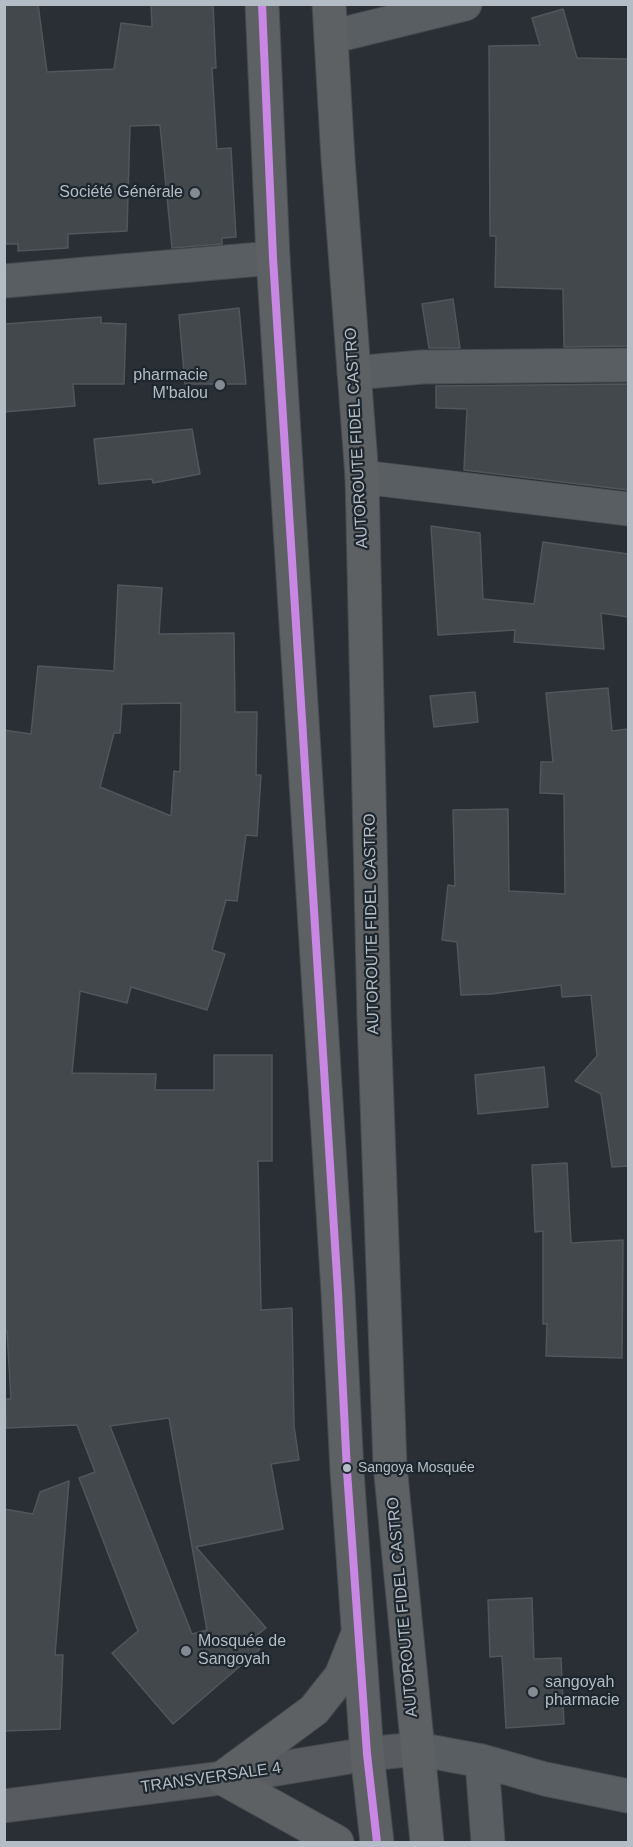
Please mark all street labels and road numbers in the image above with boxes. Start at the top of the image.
street label: AUTOROUTE FIDEL CASTRO [342,327,372,549]
street label: AUTOROUTE FIDEL CASTRO [360,813,384,1035]
street label: AUTOROUTE FIDEL CASTRO [384,1496,422,1718]
street label: TRANSVERSALE 4 [140,1759,282,1797]

